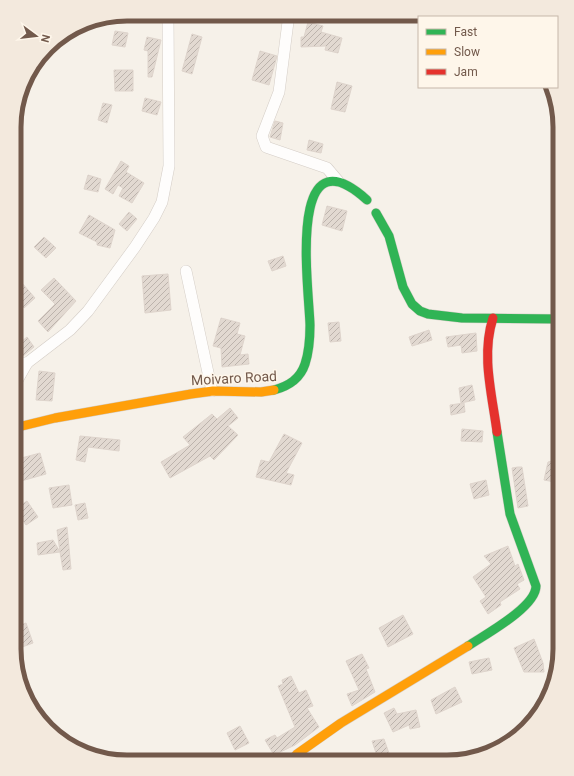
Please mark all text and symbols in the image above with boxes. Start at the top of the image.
north arrow [16,16,56,56]
legend [418,16,558,88]
text: Fast [454,25,477,39]
text: N [38,33,52,44]
text: Slow [454,45,480,59]
text: Jam [454,65,478,79]
street label: Moivaro Road [191,368,277,388]

